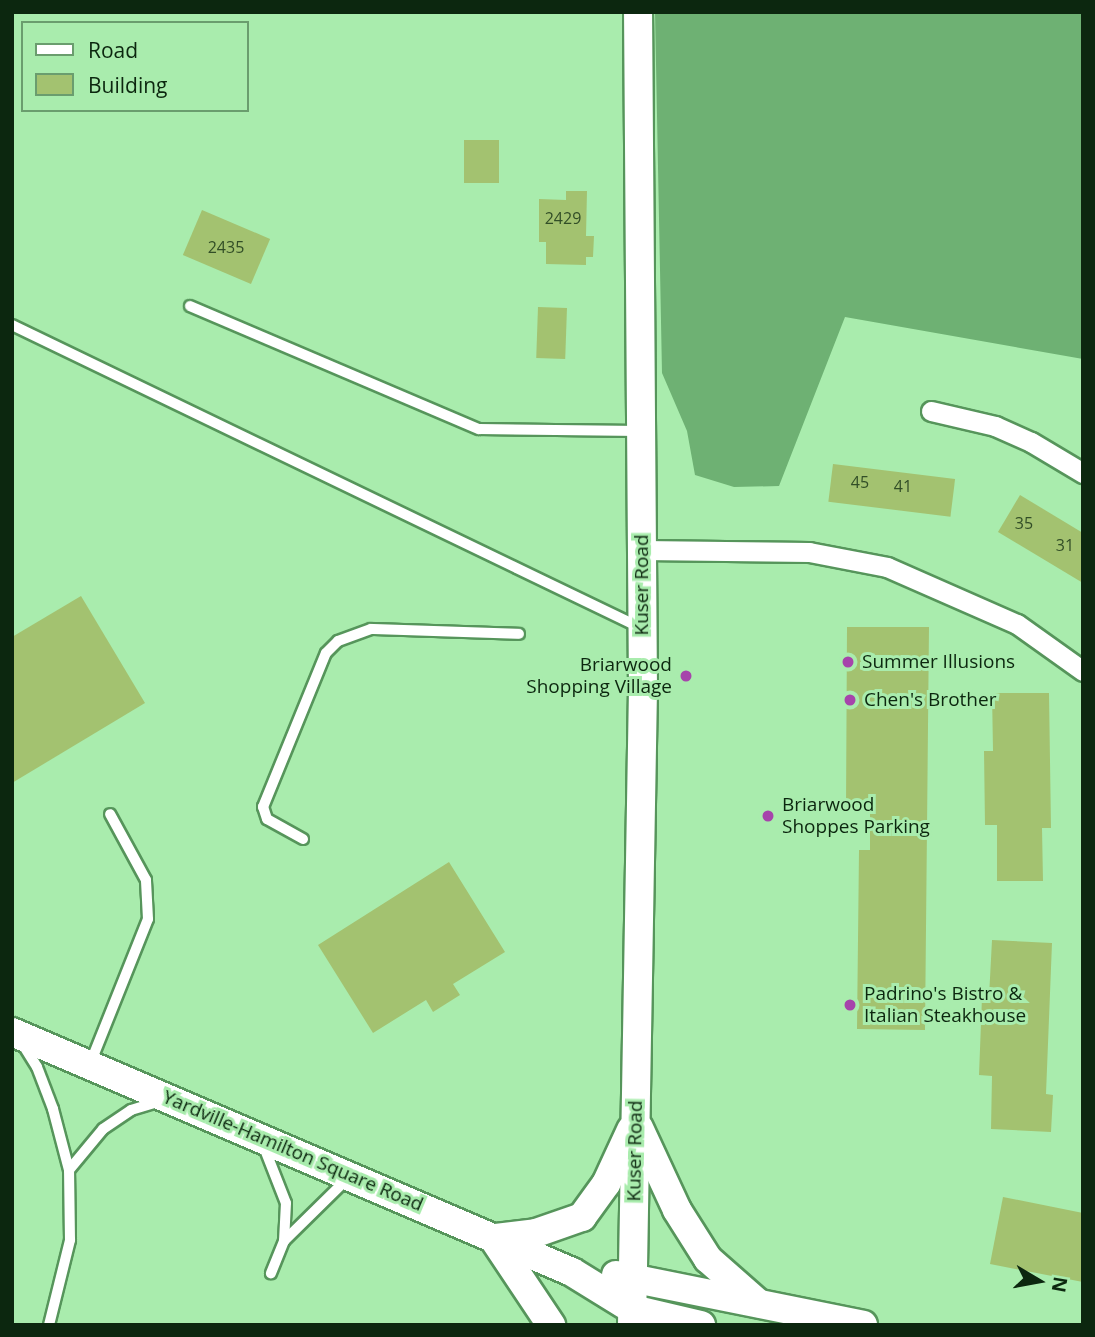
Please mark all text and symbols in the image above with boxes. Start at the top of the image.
legend [21,21,248,112]
text: Road [88,36,138,64]
text: Building [88,71,167,99]
house number: 2429 [545,208,581,228]
house number: 2435 [208,237,244,257]
house number: 45 [851,472,869,492]
house number: 41 [894,476,912,496]
house number: 35 [1015,513,1033,533]
street label: Kuser Road [631,534,653,636]
house number: 31 [1056,535,1074,555]
place label: Summer Illusions [862,651,1015,673]
place label: Briarwood Shopping Village [526,654,672,698]
marker: Summer Illusions [840,654,856,670]
marker: Briarwood Shopping Village [678,668,694,684]
place label: Chen's Brother [864,689,996,711]
marker: Chen's Brother [842,692,858,708]
place label: Briarwood Shoppes Parking [782,794,930,838]
marker: Briarwood Shoppes Parking [760,808,776,824]
place label: Padrino's Bistro & Italian Steakhouse [864,983,1026,1027]
marker: Padrino's Bistro & Italian Steakhouse [842,997,858,1013]
street label: Yardville-Hamilton Square Road [159,1086,427,1216]
street label: Kuser Road [623,1100,647,1202]
north arrow [1004,1246,1074,1316]
text: N [1046,1275,1074,1295]

